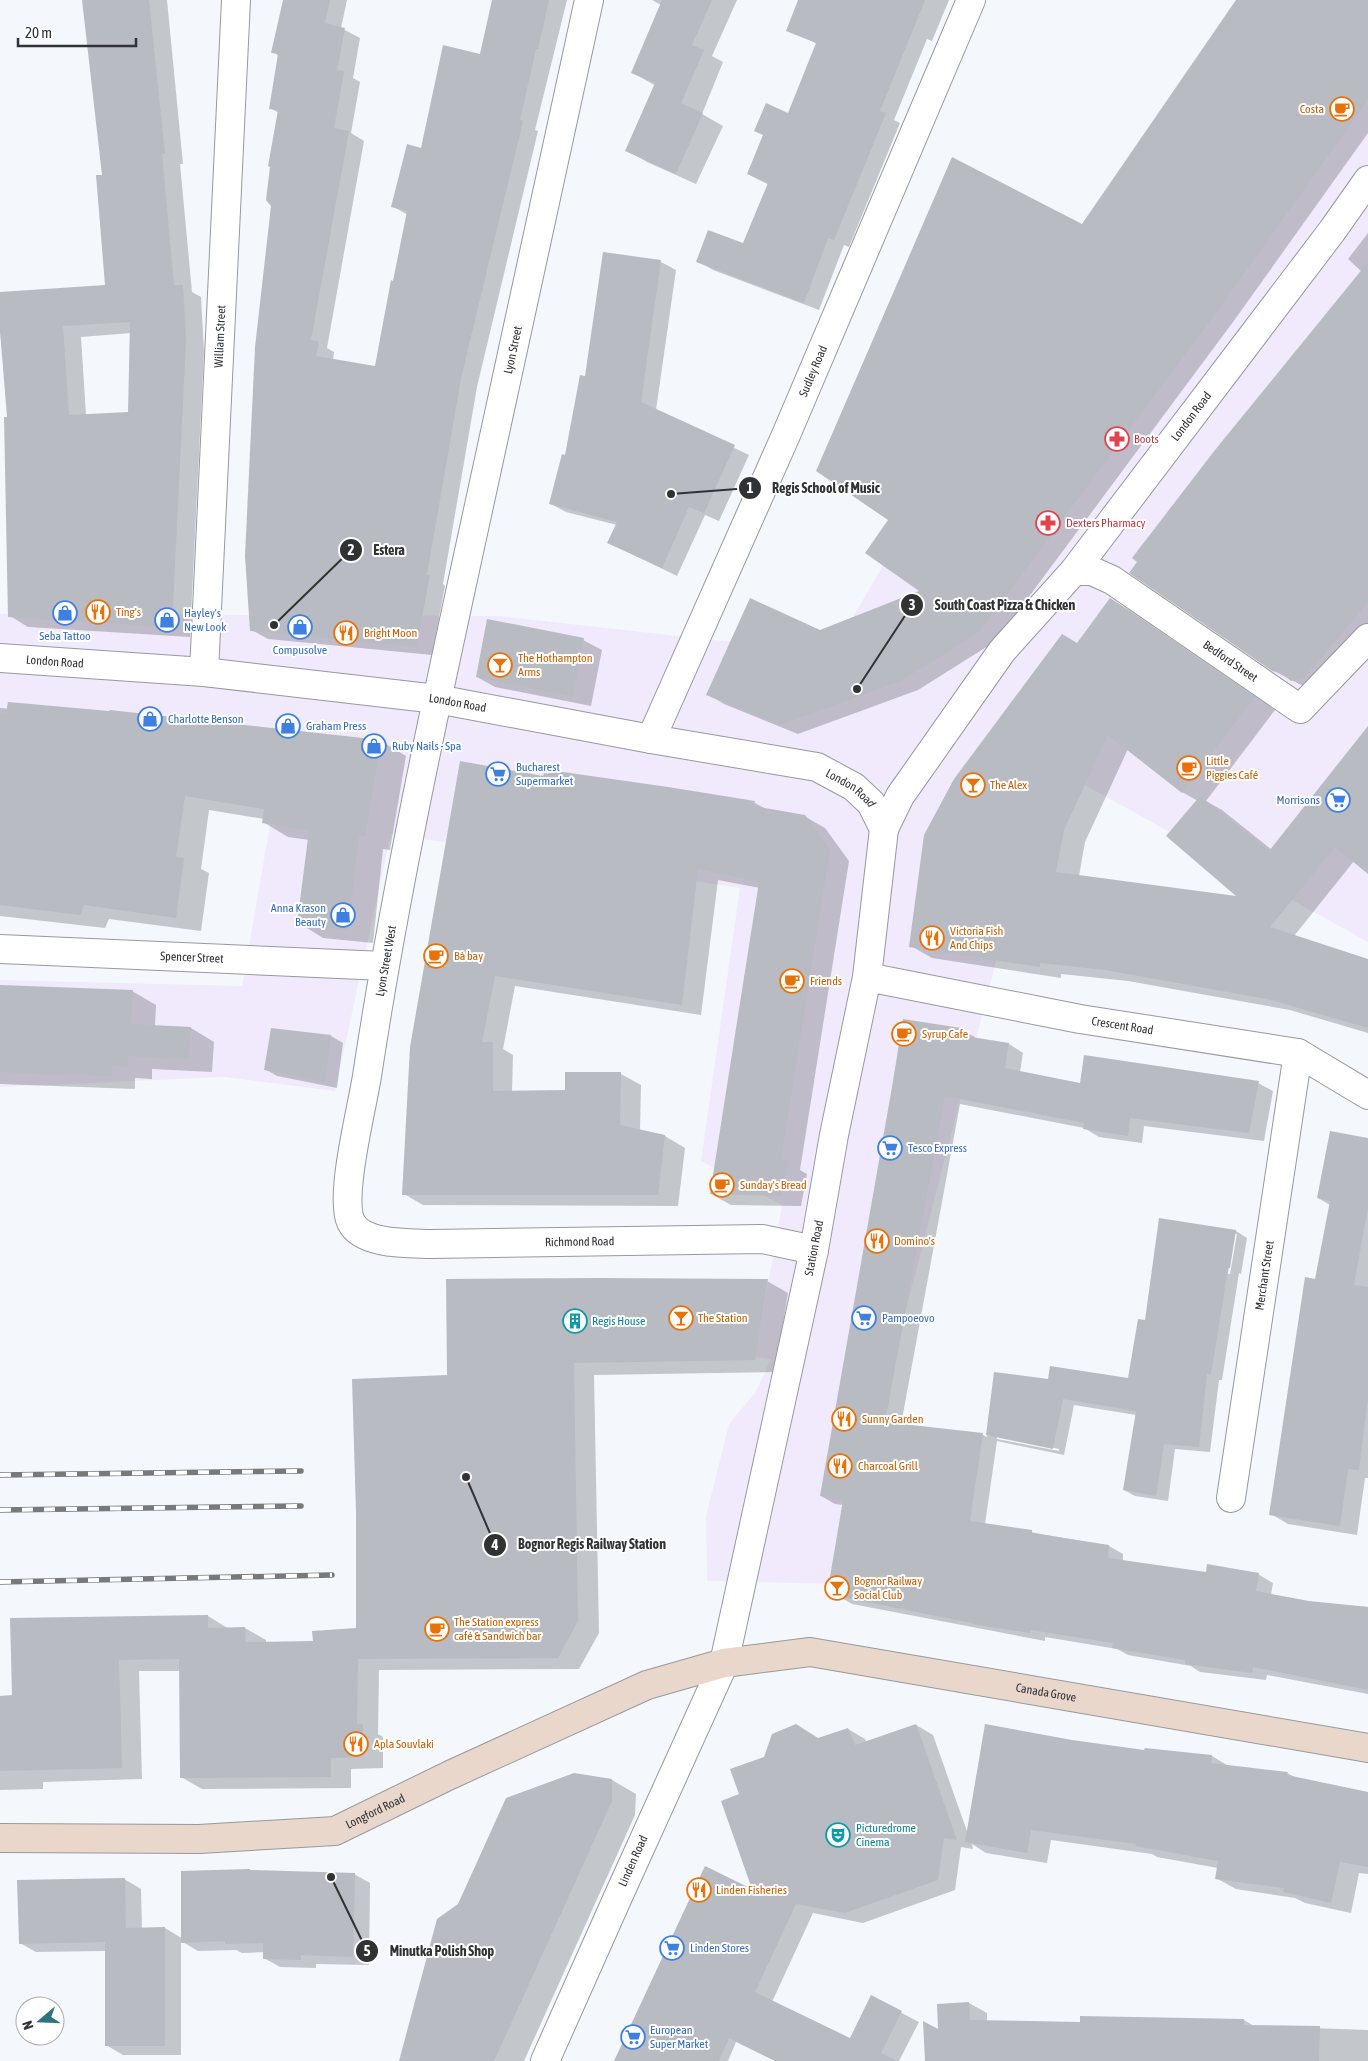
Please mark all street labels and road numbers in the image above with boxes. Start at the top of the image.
street label: William Street [211,304,228,368]
street label: Lyon Street [501,324,525,375]
street label: Sudley Road [796,343,830,399]
street label: London Road [1168,389,1214,444]
street label: Bedford Street [1200,638,1261,685]
street label: London Road [26,653,84,671]
street label: London Road [428,691,487,715]
street label: London Road [823,766,879,809]
street label: Lyon Street West [373,924,399,998]
street label: Spencer Street [160,949,224,966]
street label: Crescent Road [1090,1014,1154,1037]
street label: Station Road [802,1219,826,1277]
street label: Richmond Road [545,1234,614,1249]
street label: Merchant Street [1252,1239,1277,1311]
street label: Canada Grove [1015,1681,1077,1705]
street label: Longford Road [343,1791,407,1832]
street label: Linden Road [615,1833,651,1889]

